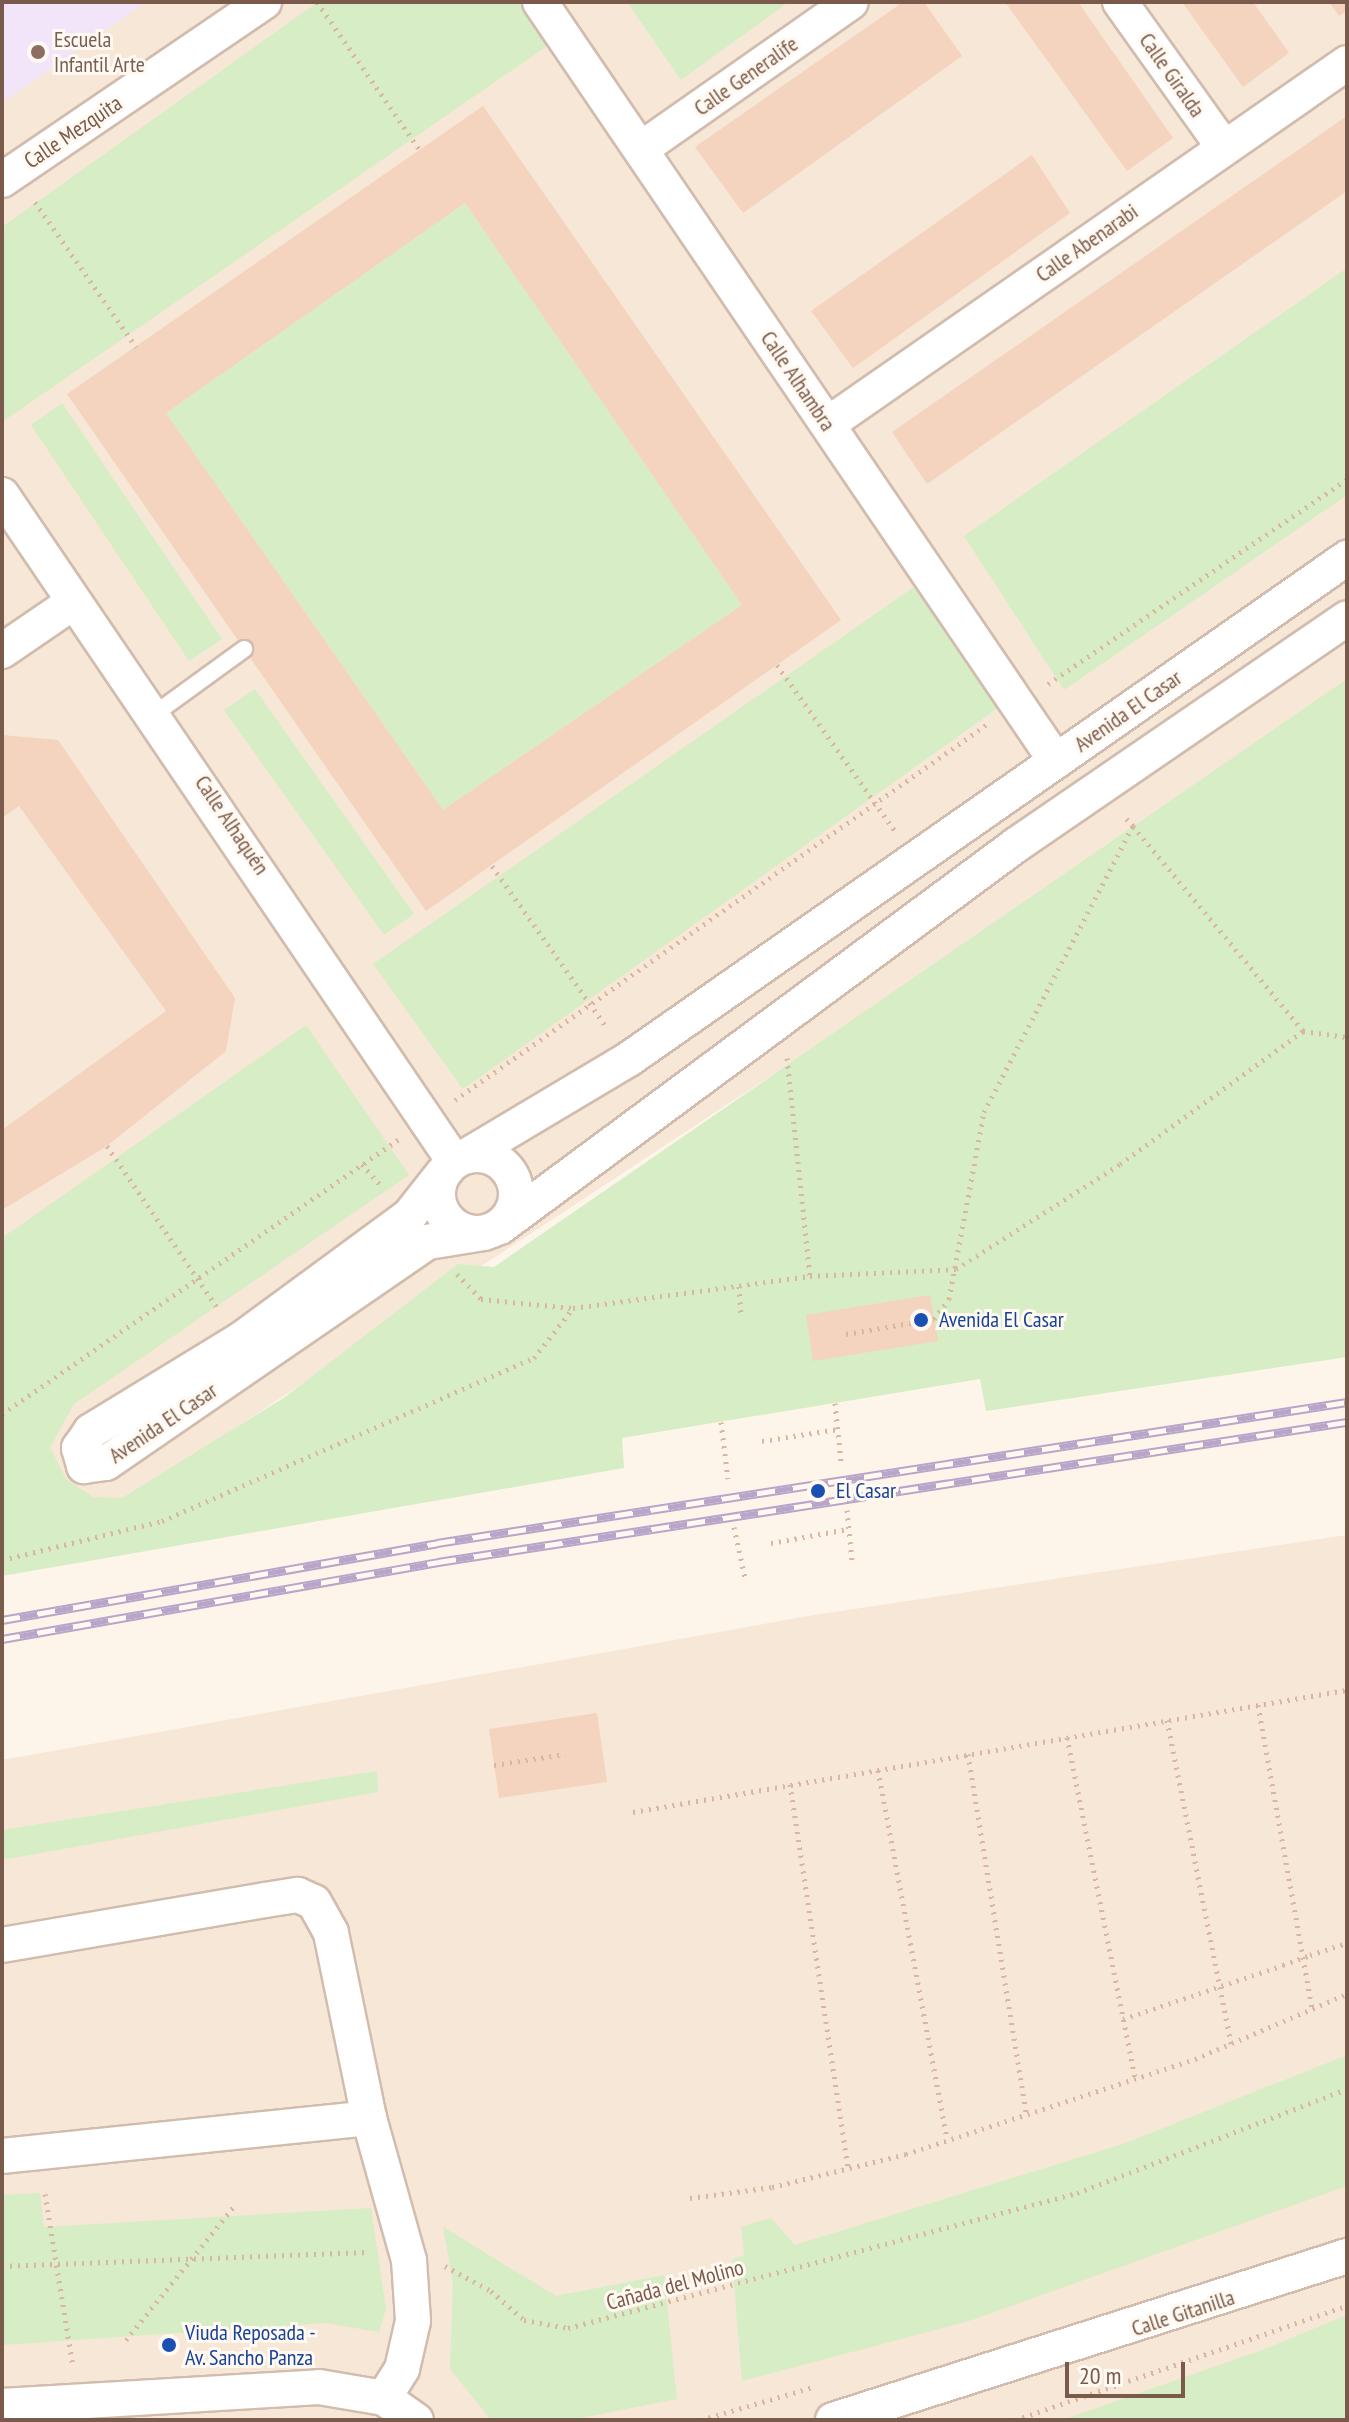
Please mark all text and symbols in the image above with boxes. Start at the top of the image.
place label: Escuela Infantil Arte [54,26,145,78]
street label: Calle Giralda [1134,28,1210,122]
street label: Calle Generalife [689,31,803,121]
marker: Escuela Infantil Arte [29,43,47,61]
street label: Calle Mezquita [19,90,127,174]
street label: Calle Abenarabi [1031,198,1143,288]
street label: Calle Alhambra [755,326,841,436]
street label: Avenida El Casar [1069,664,1187,758]
street label: Calle Alhaquén [189,770,275,880]
place label: Avenida El Casar [939,1307,1064,1333]
marker: Avenida El Casar [910,1309,932,1331]
street label: Avenida El Casar [104,1377,222,1469]
place label: El Casar [836,1478,896,1504]
marker: El Casar [807,1480,829,1502]
street label: Cañada del Molino [603,2254,747,2316]
street label: Calle Gitanilla [1128,2284,1238,2342]
place label: Viuda Reposada - Av. Sancho Panza [185,2319,316,2370]
marker: Viuda Reposada - Av. Sancho Panza [160,2336,178,2354]
scale bar [1069,2346,1189,2396]
text: 20 m [1079,2360,1121,2391]

